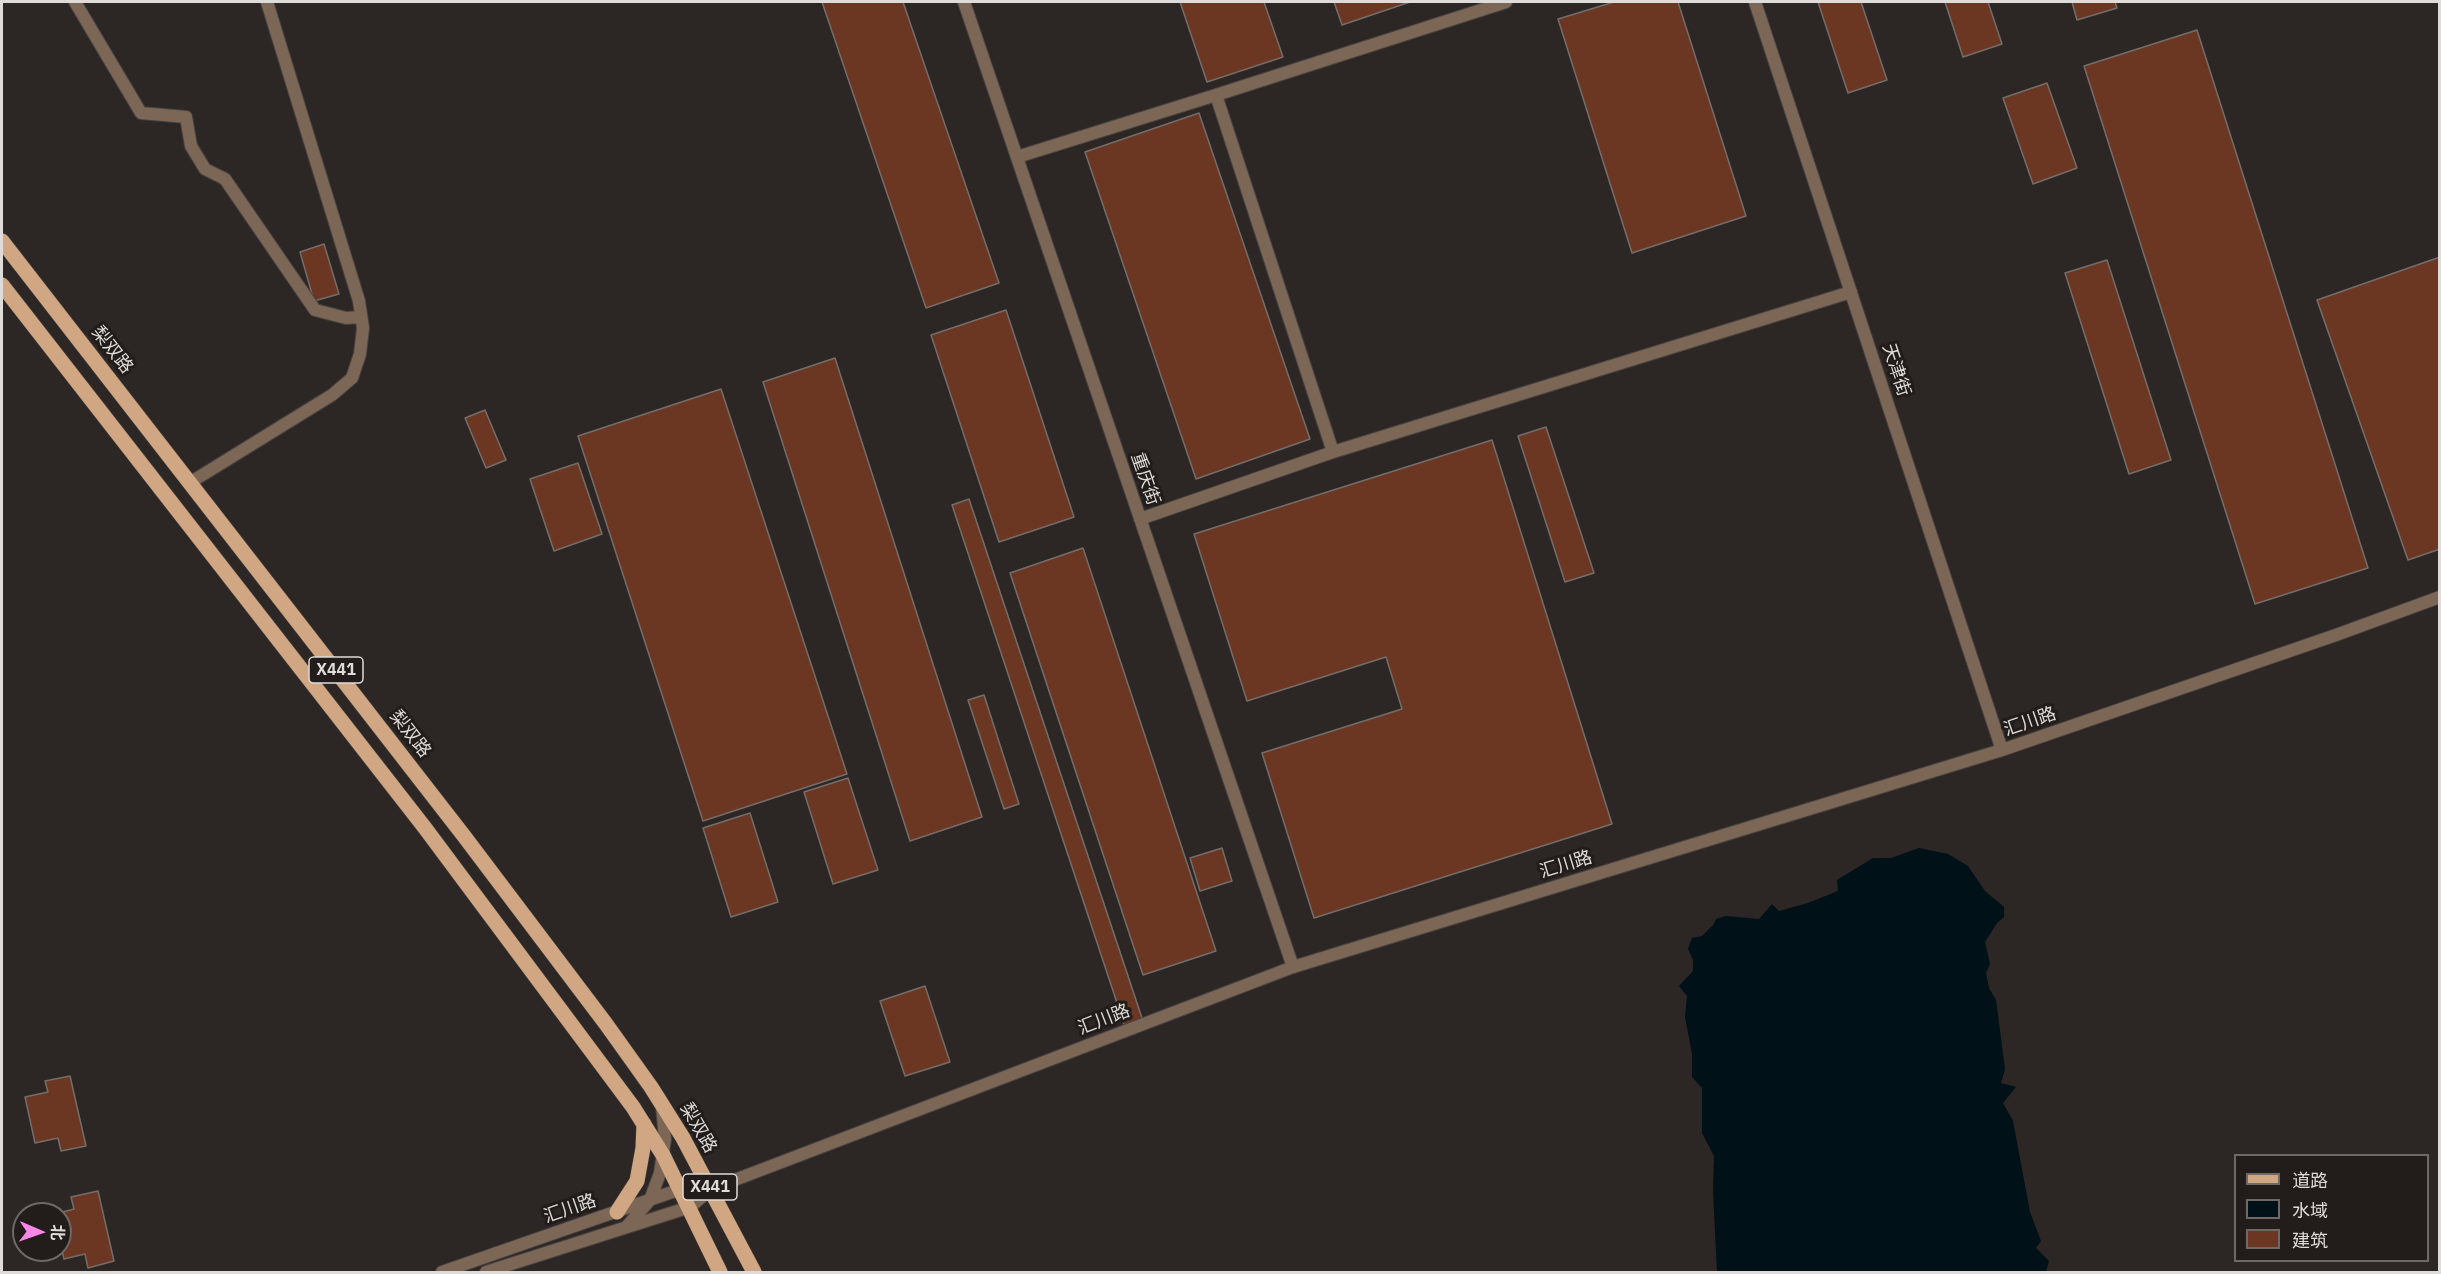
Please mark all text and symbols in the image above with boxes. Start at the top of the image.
street label: 梨双路 [87,322,137,378]
street label: 天津街 [1877,341,1915,399]
street label: 重庆街 [1126,450,1164,508]
road number: X441 [309,657,363,683]
street label: 汇川路 [2001,703,2059,741]
street label: 梨双路 [385,706,435,762]
street label: 汇川路 [1537,847,1595,883]
street label: 汇川路 [1075,1000,1133,1040]
street label: 梨双路 [675,1099,721,1157]
legend [2234,1154,2429,1262]
text: 道路 [2292,1169,2328,1192]
road number: X441 [683,1174,737,1200]
street label: 汇川路 [541,1190,599,1228]
text: 水域 [2292,1199,2328,1222]
north arrow [12,1202,72,1262]
text: 北 [48,1224,68,1241]
text: 建筑 [2292,1229,2328,1252]

